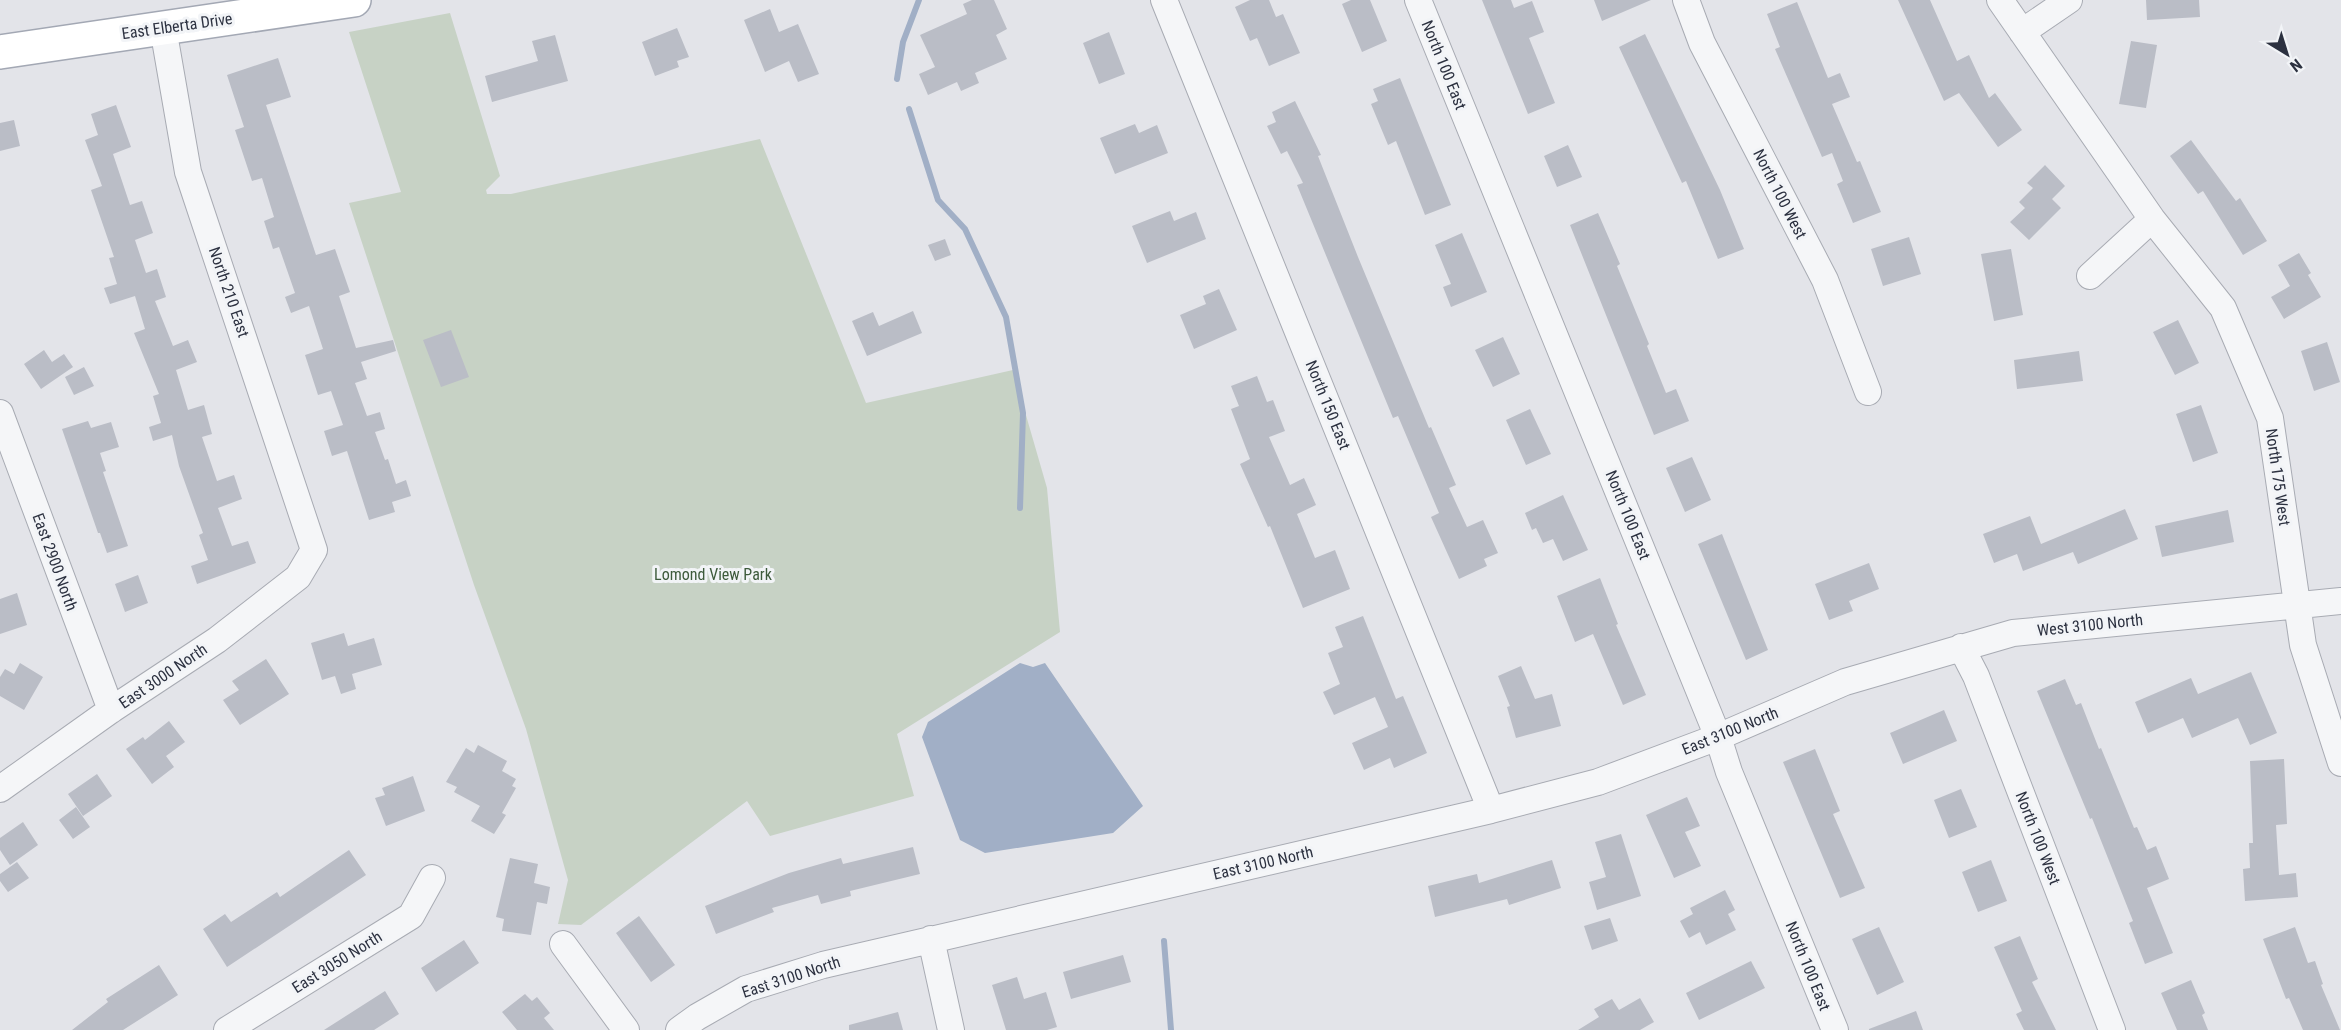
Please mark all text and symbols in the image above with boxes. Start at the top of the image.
street label: East Elberta Drive [120,9,234,43]
street label: North 100 East [1418,18,1471,113]
north arrow [2257,24,2317,84]
text: N [2286,55,2306,76]
street label: North 100 West [1749,146,1811,242]
street label: North 210 East [205,244,253,340]
street label: North 150 East [1302,358,1355,453]
street label: North 175 West [2262,427,2294,527]
street label: North 100 East [1602,468,1655,563]
street label: East 2900 North [29,511,81,613]
park label: Lomond View Park [654,565,773,584]
street label: West 3100 North [2036,610,2144,640]
street label: East 3000 North [115,640,211,712]
street label: East 3100 North [1679,703,1781,759]
street label: North 100 West [2012,789,2065,887]
street label: East 3100 North [1211,842,1315,884]
street label: North 100 East [1782,919,1835,1014]
street label: East 3050 North [289,927,385,997]
street label: East 3100 North [739,952,843,1002]

